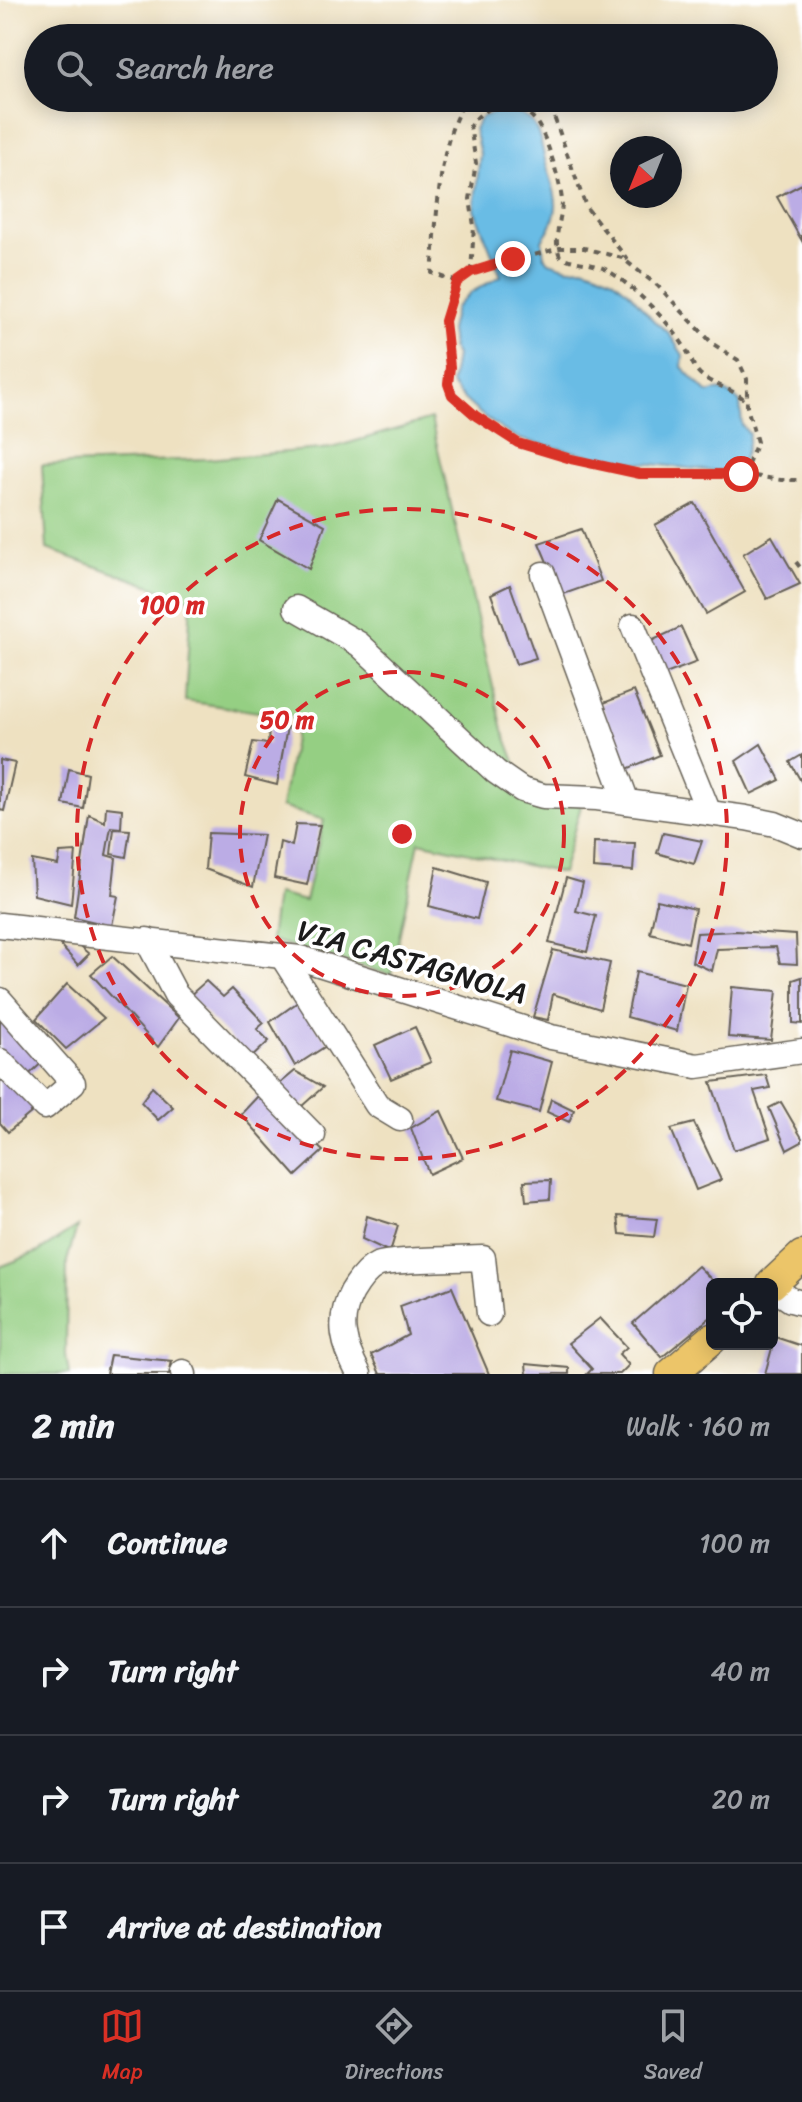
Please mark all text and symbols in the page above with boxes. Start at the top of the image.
search box [24,24,778,112]
text: Search here [116,41,274,95]
icon: search [52,46,96,90]
north arrow [610,136,682,208]
route end [495,241,531,277]
route start [723,456,759,492]
text: 100 m [139,584,205,626]
text: 50 m [260,699,315,741]
centre of rings [388,820,416,848]
street label: VIA CASTAGNOLA [291,903,533,1021]
map controls [706,1278,778,1350]
button: locate [706,1278,778,1350]
text: 2 min [32,1396,114,1456]
text: Walk · 160 m [626,1403,770,1449]
text: Continue [108,1516,227,1570]
text: 100 m [699,1520,770,1566]
icon: ahead [32,1521,76,1565]
text: Turn right [108,1644,238,1698]
text: 40 m [711,1648,770,1694]
icon: right [32,1649,76,1693]
text: Turn right [108,1772,238,1826]
text: 20 m [712,1776,770,1822]
icon: right [32,1777,76,1821]
text: Arrive at destination [108,1900,382,1954]
icon: arrive [32,1905,76,1949]
tab: Map [100,2004,144,2091]
tab: Directions [345,2004,443,2091]
tab: Saved [644,2004,702,2091]

